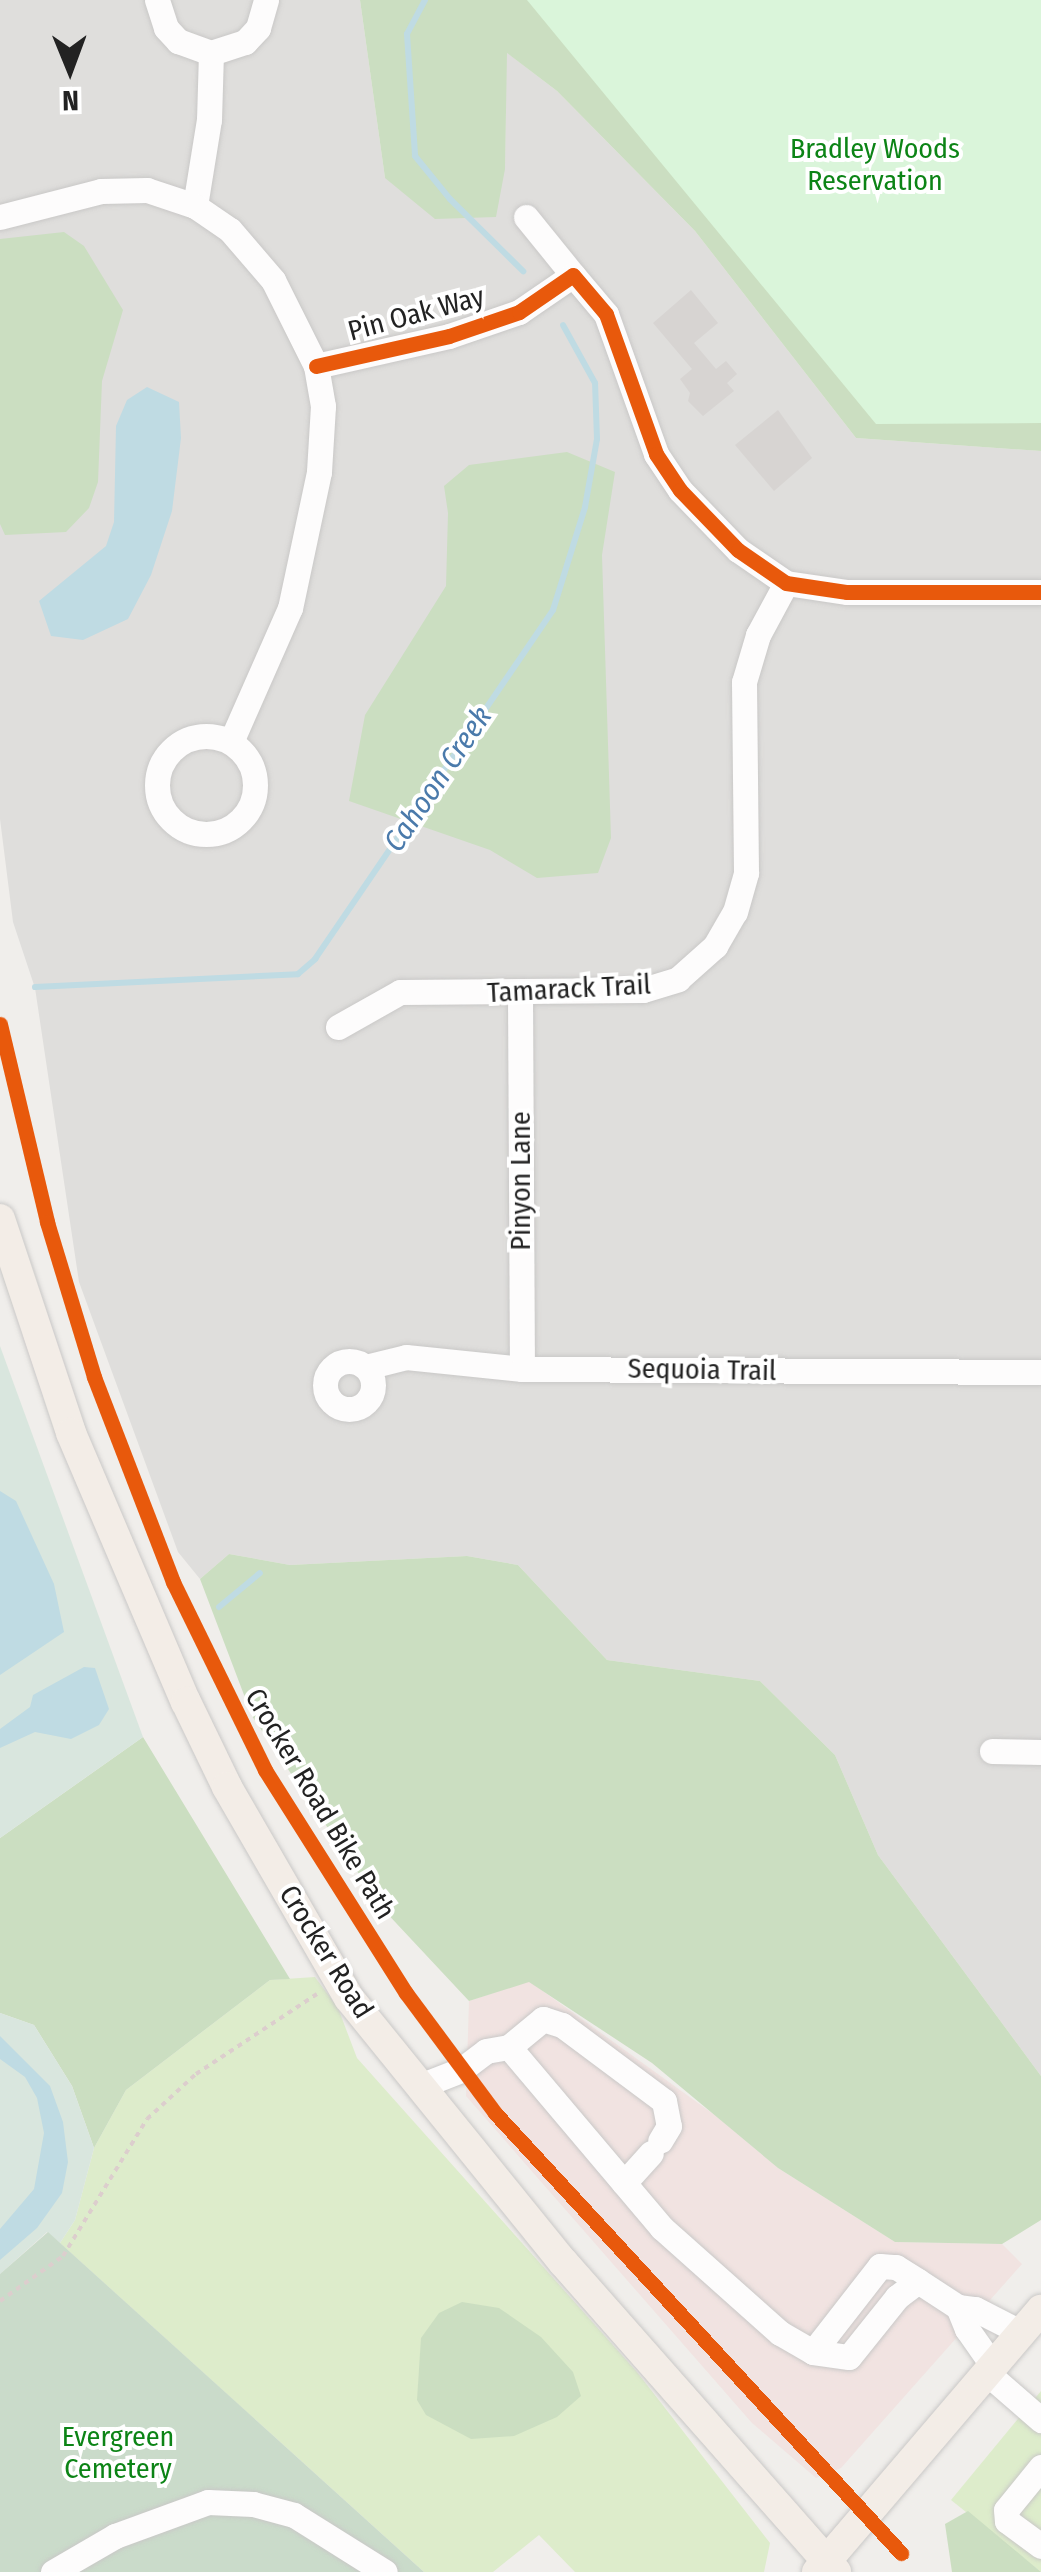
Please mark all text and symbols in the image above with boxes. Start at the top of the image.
north arrow [20,20,120,120]
text: N [62,84,79,117]
park label: Bradley Woods Reservation [790,132,960,198]
street label: Pin Oak Way [344,280,488,348]
water label: Cahoon Creek [376,700,500,858]
street label: Tamarack Trail [486,968,652,1010]
street label: Pinyon Lane [504,1111,538,1251]
street label: Sequoia Trail [627,1352,777,1388]
street label: Crocker Road Bike Path [238,1682,402,1926]
street label: Crocker Road [272,1879,380,2025]
park label: Evergreen Cemetery [62,2420,174,2486]

